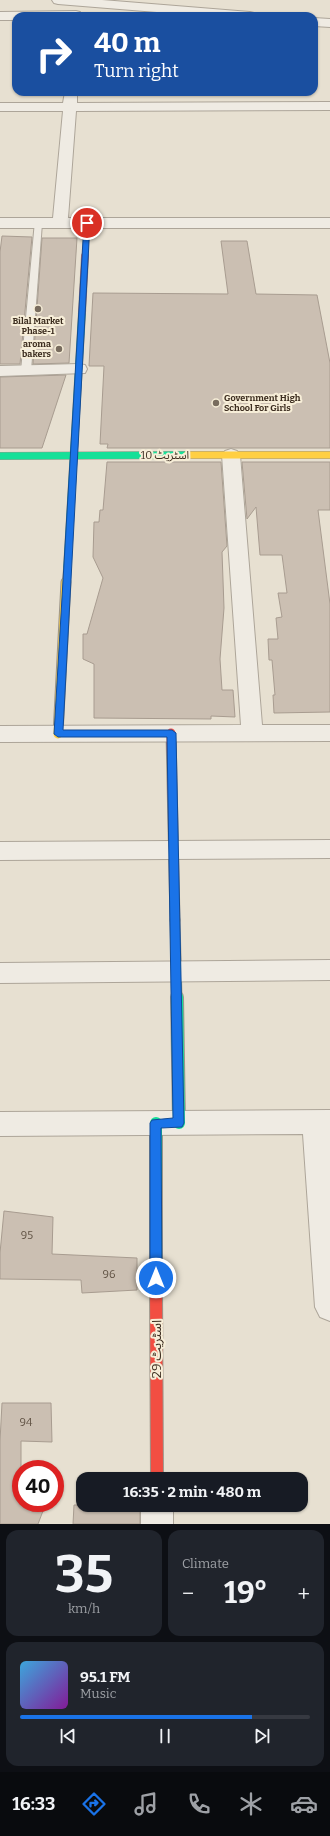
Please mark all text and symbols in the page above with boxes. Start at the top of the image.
text: 40 m [94,26,161,59]
icon: right [28,28,80,80]
text: Turn right [94,60,179,82]
pin [70,206,104,240]
icon: arrive [76,212,98,234]
marker: Bilal Market Phase-1 [33,304,43,314]
place label: Bilal Market Phase-1 [12,316,64,336]
place label: aroma bakers [22,339,52,359]
marker: aroma bakers [54,344,64,354]
place label: Government High School For Girls [224,393,301,413]
marker: Government High School For Girls [211,398,221,408]
street label: اسٹریٹ 10 [141,449,189,462]
house number: 95 [21,1229,33,1242]
position arrow [135,1257,177,1299]
house number: 96 [103,1268,115,1281]
street label: اسٹریٹ 29 [149,1320,164,1378]
house number: 94 [20,1416,33,1429]
speed limit sign: 40 [12,1460,64,1512]
text: 16:35 · 2 min · 480 m [123,1483,261,1501]
text: 35 [55,1543,113,1606]
text: Climate [182,1556,229,1571]
text: 19° [224,1575,268,1611]
text: − [182,1580,194,1607]
text: + [297,1580,310,1607]
text: km/h [68,1601,100,1616]
text: 95.1 FM [80,1668,130,1686]
text: Music [80,1686,116,1701]
icon: previous [57,1725,79,1747]
icon: pause [154,1725,176,1747]
icon: next [251,1725,273,1747]
icon: directions [80,1790,108,1818]
icon: music [132,1790,160,1818]
icon: phone [185,1790,213,1818]
icon: climate [237,1790,265,1818]
icon: car [290,1790,318,1818]
text: 16:33 [12,1793,55,1815]

